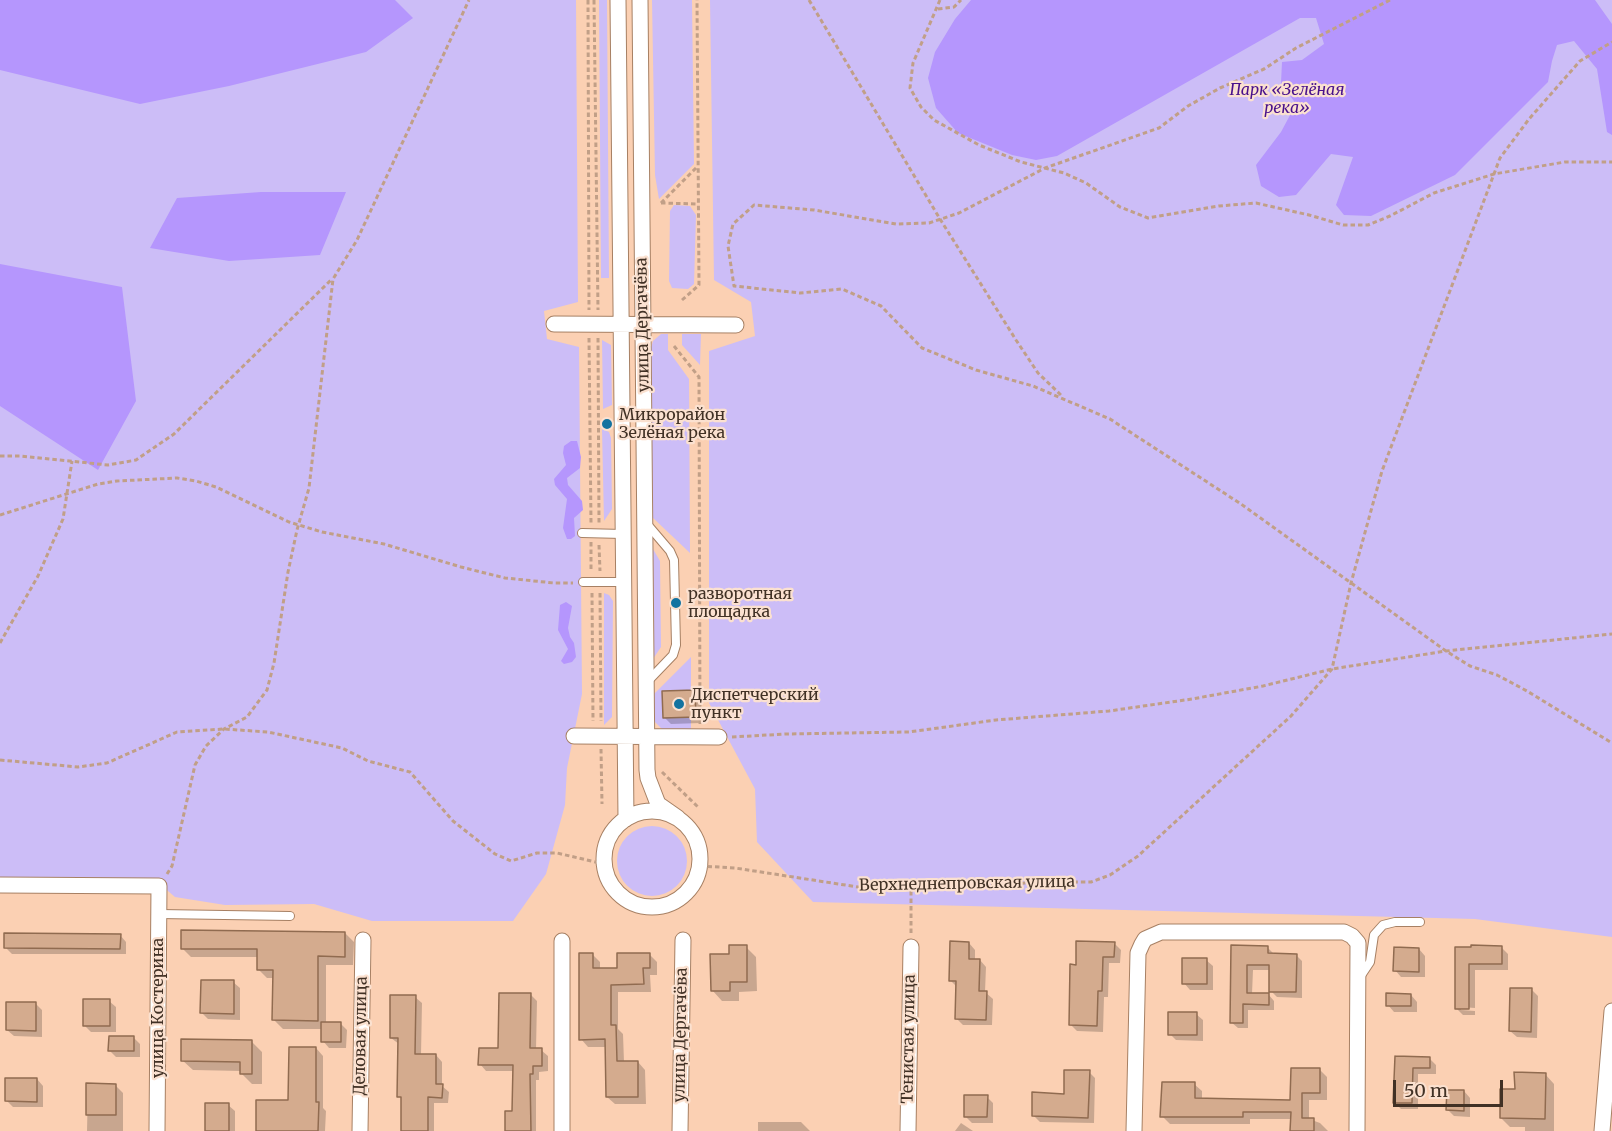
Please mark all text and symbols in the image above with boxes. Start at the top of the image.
park label: Парк «Зелёная река» [1230,80,1344,118]
street label: улица Дергачёва [632,257,654,393]
place label: Микрорайон Зелёная река [619,405,725,443]
marker: Микрорайон Зелёная река [600,417,614,431]
place label: разворотная площадка [688,584,792,622]
marker: разворотная площадка [669,596,683,610]
place label: Диспетчерский пункт [691,685,819,723]
marker: Диспетчерский пункт [672,697,686,711]
street label: Верхнеднепровская улица [859,873,1075,895]
street label: улица Костерина [148,938,168,1078]
street label: улица Дергачёва [670,967,692,1103]
street label: Тенистая улица [898,974,920,1104]
street label: Деловая улица [350,976,372,1096]
scale bar [1396,1068,1506,1106]
text: 50 m [1404,1079,1448,1102]

